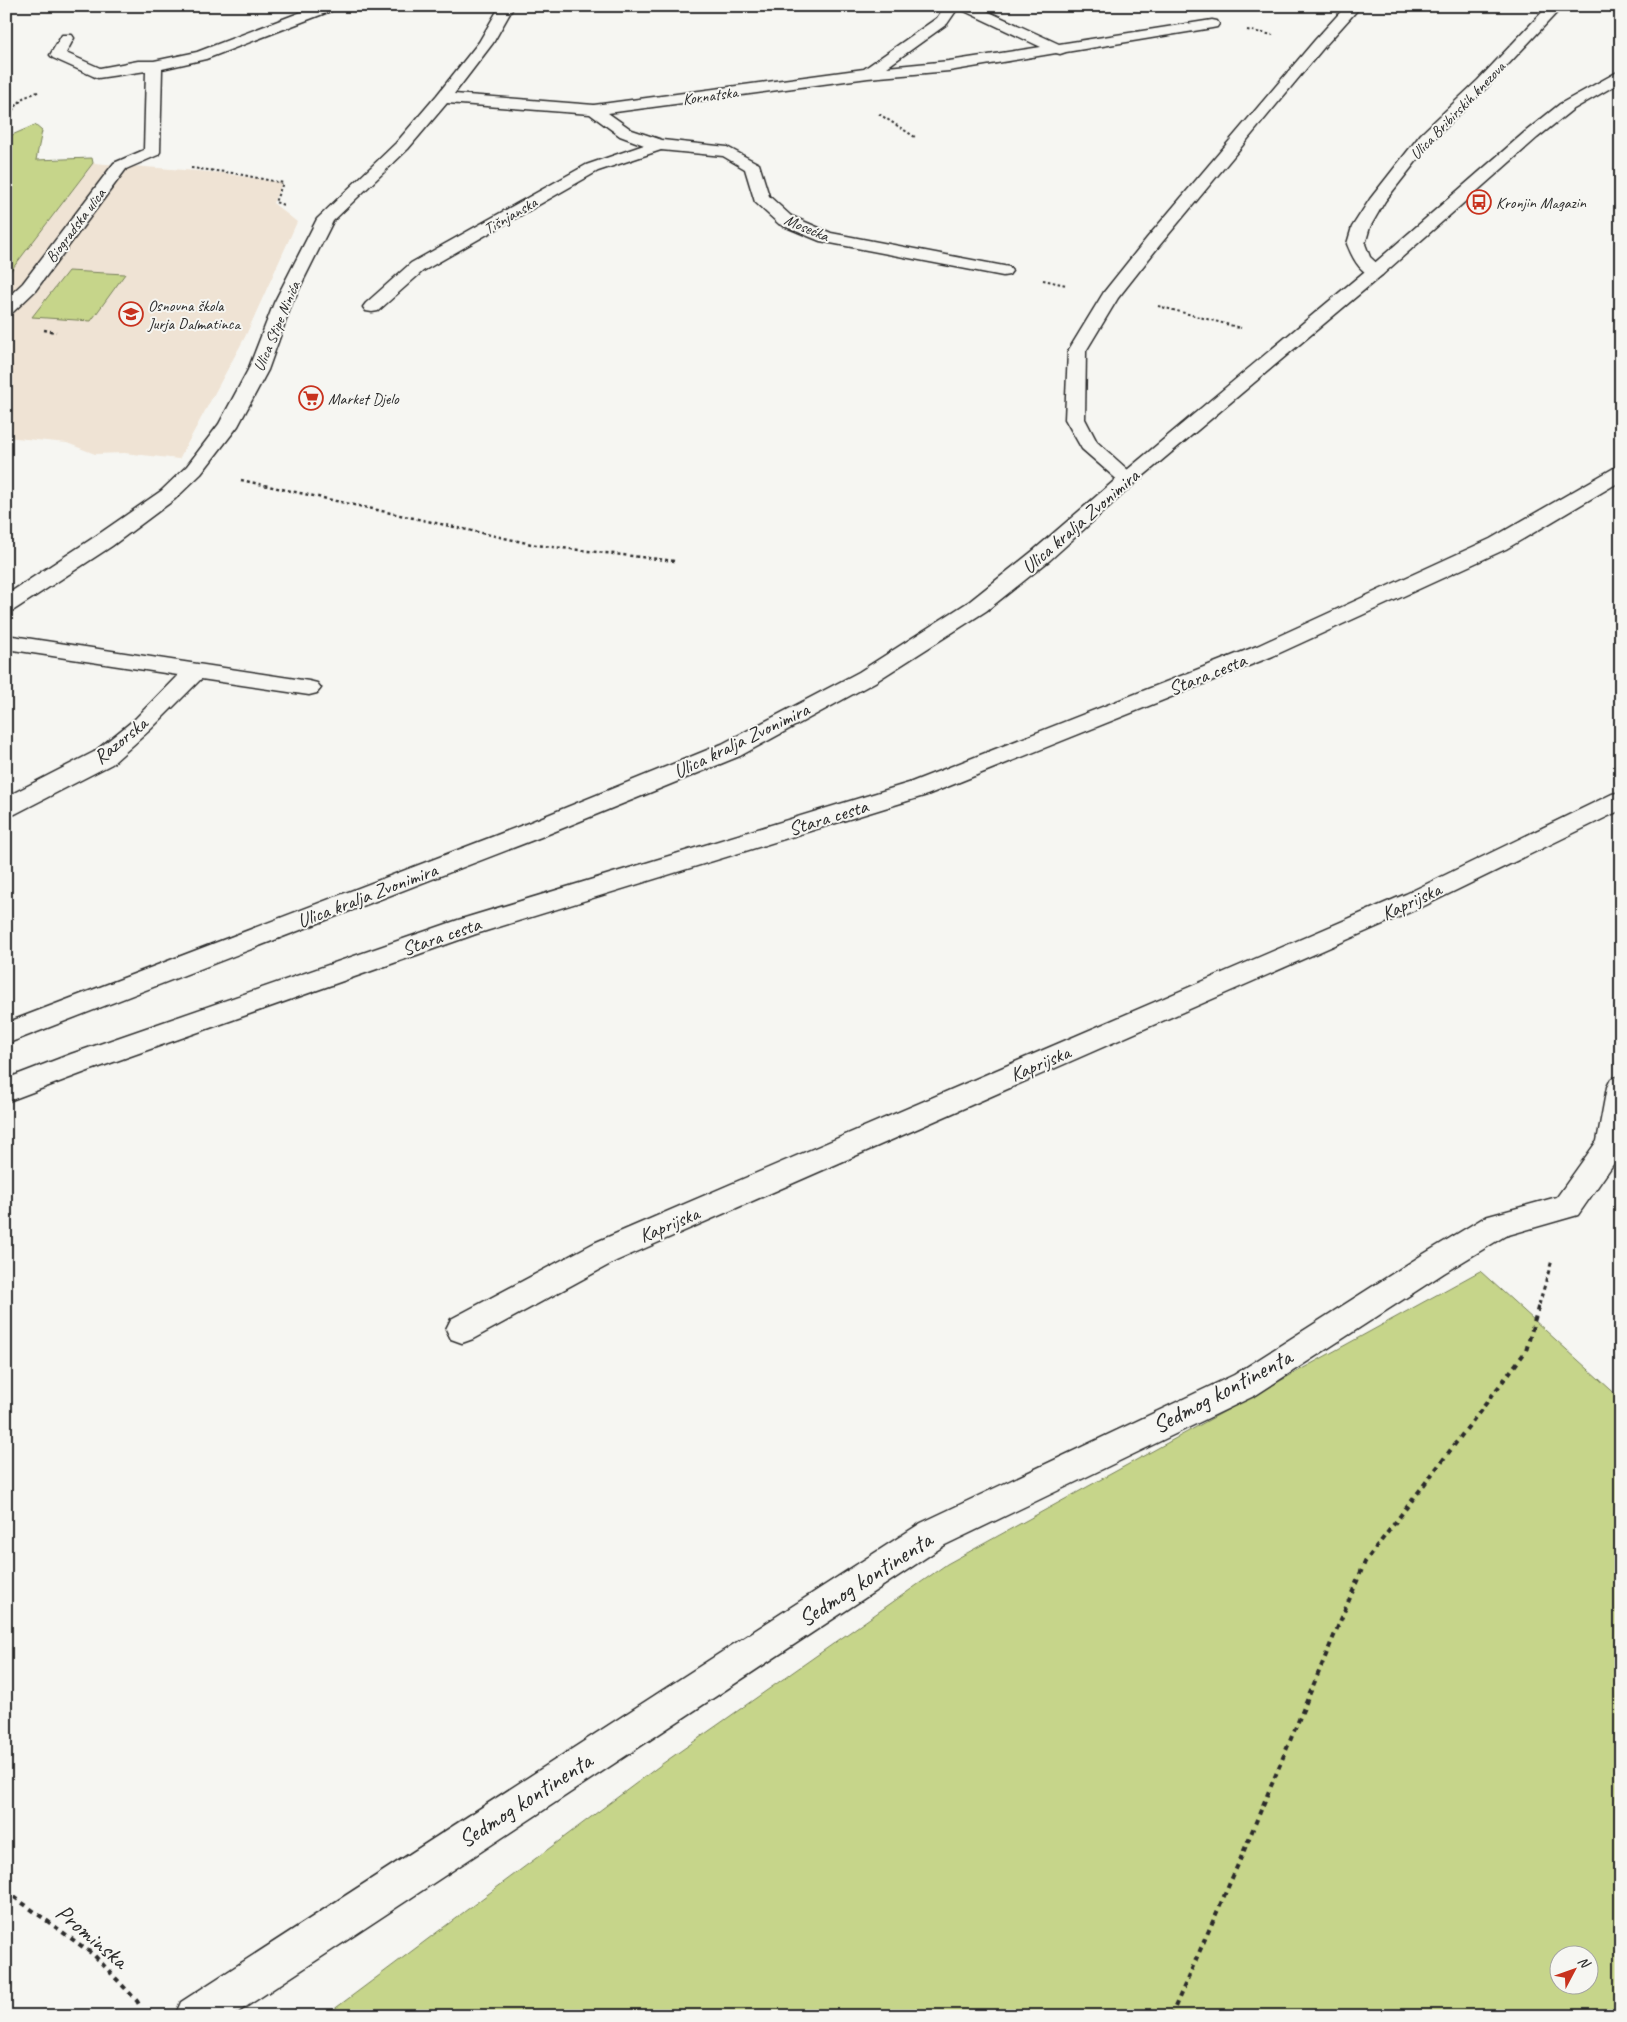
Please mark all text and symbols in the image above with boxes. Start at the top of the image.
street label: Ulica Bribirskih knezova [1406,56,1511,164]
street label: Kornatska [681,82,740,110]
street label: Biogradska ulica [41,184,111,267]
bus stop icon: Kronjin Magazin [1466,189,1492,215]
street label: Tišnjanska [480,192,542,239]
place label: Kronjin Magazin [1496,193,1587,213]
street label: Mosećka [781,210,833,247]
street label: Ulica Stipe Ninića [249,277,305,374]
place label: Osnovna škola Jurja Dalmatinca [147,296,241,334]
school or university icon: Osnovna škola Jurja Dalmatinca [118,301,144,327]
supermarket icon: Market Djelo [298,385,324,411]
place label: Market Djelo [328,389,400,409]
street label: Ulica kralja Zvonimira [1016,462,1146,579]
street label: Stara cesta [1165,647,1251,701]
street label: Ulica kralja Zvonimira [669,696,815,784]
street label: Razorska [88,710,154,770]
street label: Stara cesta [785,793,872,841]
street label: Ulica kralja Zvonimira [294,857,442,934]
street label: Kaprijska [1377,876,1447,926]
street label: Stara cesta [398,911,485,962]
street label: Kaprijska [1006,1039,1076,1087]
street label: Kaprijska [635,1200,705,1248]
street label: Sedmog kontinenta [1147,1341,1299,1440]
street label: Sedmog kontinenta [792,1523,939,1633]
street label: Sedmog kontinenta [452,1744,599,1854]
street label: Prominska [50,1897,136,1976]
north arrow [1550,1944,1600,1994]
text: N [1574,1953,1594,1972]

